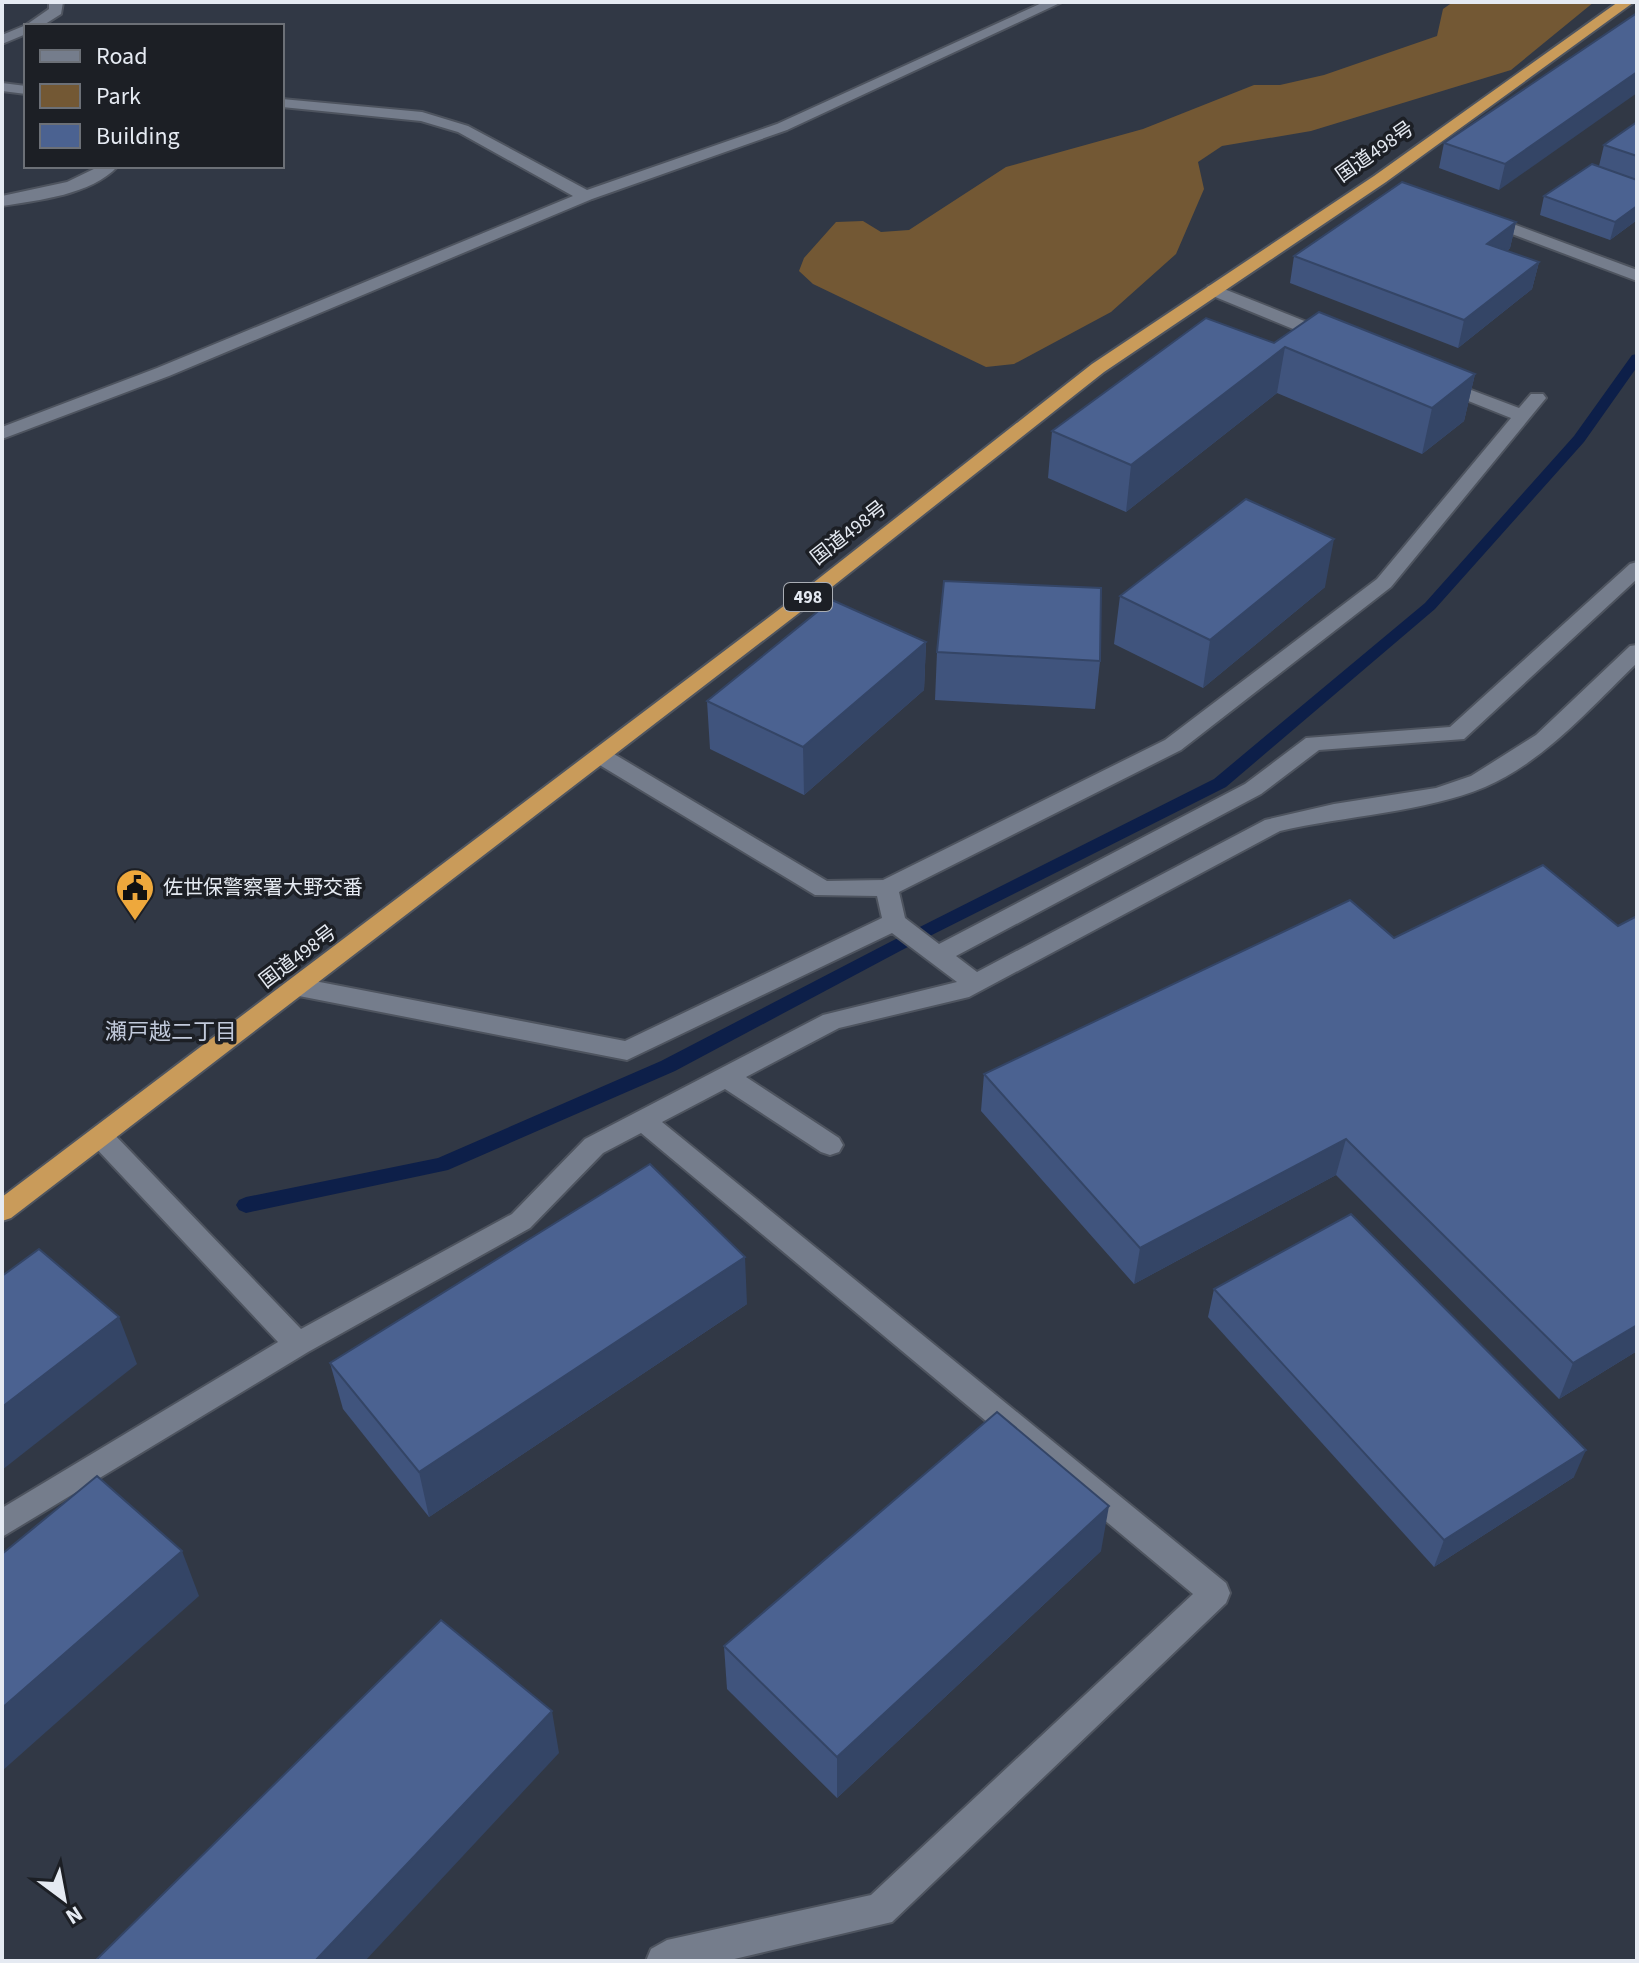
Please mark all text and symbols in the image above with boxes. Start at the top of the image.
legend [24,24,284,168]
text: Road [96,39,148,74]
text: Park [96,79,141,114]
street label: 国道498号 [1330,115,1420,189]
text: Building [96,119,180,154]
street label: 国道498号 [805,494,893,572]
road number: 498 [784,583,832,611]
public building icon: 佐世保警察署大野交番 [114,867,156,922]
place label: 佐世保警察署大野交番 [163,874,363,902]
street label: 国道498号 [254,919,342,995]
district label: 瀬戸越二丁目 [105,1016,237,1048]
north arrow [24,1859,104,1939]
text: N [59,1898,89,1933]

